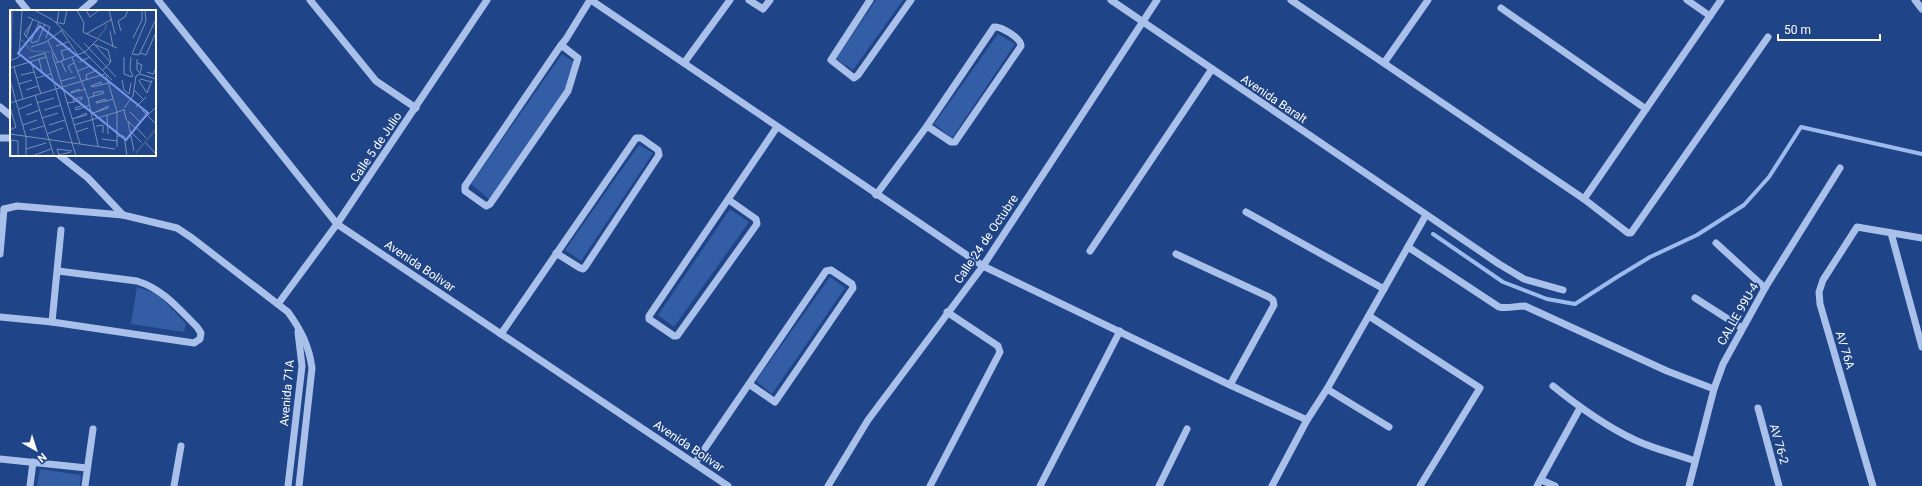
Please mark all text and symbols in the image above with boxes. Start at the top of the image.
inset map [10,10,156,156]
scale bar [1778,16,1880,42]
text: 50 m [1784,23,1811,37]
street label: Avenida Baralt [1238,72,1310,126]
street label: Calle 5 de Julio [347,109,405,185]
street label: Calle 24 de Octubre [951,192,1021,286]
street label: Avenida Bolivar [382,237,458,295]
street label: CALLE 99U-4 [1715,280,1762,348]
street label: AV 76A [1833,329,1857,371]
street label: Avenida 71A [277,359,297,427]
street label: Avenida Bolivar [651,417,727,475]
street label: AV 76-2 [1767,422,1792,466]
north arrow [16,430,56,470]
text: N [35,450,49,465]

